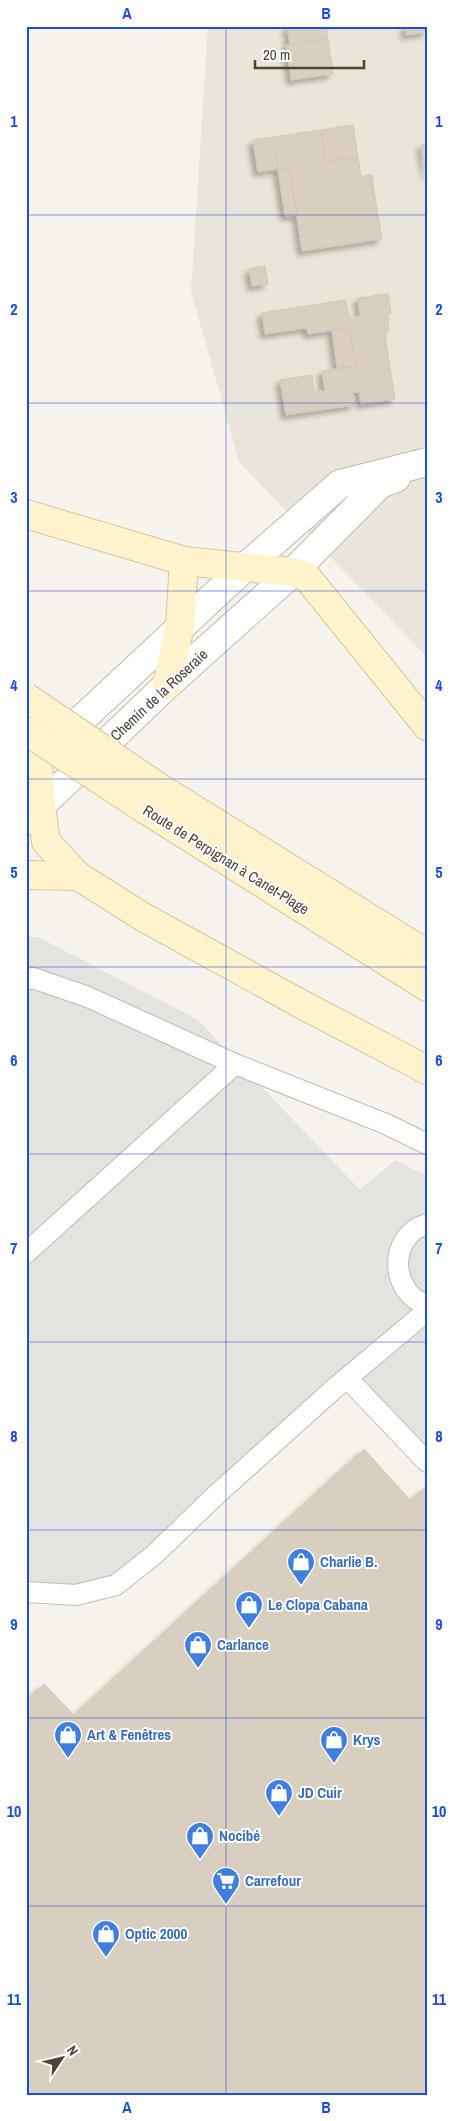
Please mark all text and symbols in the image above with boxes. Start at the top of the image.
text: A [122,2,132,24]
text: B [321,2,331,24]
scale bar [255,38,364,70]
text: 20 m [263,44,290,65]
text: 1 [10,110,18,132]
text: 1 [435,110,443,132]
text: 2 [10,298,18,320]
text: 2 [435,298,443,320]
text: 3 [10,486,18,508]
text: 3 [435,486,443,508]
street label: Chemin de la Roseraie [105,644,212,745]
text: 4 [10,674,18,696]
text: 4 [435,674,443,696]
street label: Route de Perpignan à Canet-Plage [139,800,313,919]
text: 5 [10,861,18,883]
text: 5 [435,861,443,883]
text: 6 [10,1049,18,1071]
text: 6 [435,1049,443,1071]
text: 7 [10,1237,18,1259]
text: 7 [435,1237,443,1259]
text: 8 [10,1425,18,1447]
text: 8 [435,1425,443,1447]
shop icon: Charlie B. [286,1547,316,1586]
place label: Charlie B. [320,1551,377,1572]
shop icon: Le Clopa Cabana [234,1590,264,1629]
place label: Le Clopa Cabana [268,1594,368,1615]
text: 9 [10,1613,18,1635]
text: 9 [435,1613,443,1635]
shop icon: Carlance [183,1630,213,1669]
place label: Carlance [217,1634,269,1655]
shop icon: Art & Fenêtres [53,1720,83,1759]
place label: Art & Fenêtres [87,1724,171,1745]
shop icon: Krys [319,1725,349,1764]
place label: Krys [353,1729,381,1750]
shop icon: JD Cuir [264,1778,294,1817]
place label: JD Cuir [298,1782,342,1803]
text: 10 [7,1800,21,1822]
text: 10 [432,1800,446,1822]
shop icon: Nocibé [185,1821,215,1860]
place label: Nocibé [219,1825,260,1846]
supermarket icon: Carrefour [211,1866,241,1905]
place label: Carrefour [245,1870,301,1891]
shop icon: Optic 2000 [91,1919,121,1958]
place label: Optic 2000 [125,1923,187,1944]
text: 11 [7,1988,22,2010]
text: 11 [432,1988,447,2010]
north arrow [38,2034,88,2084]
text: N [63,2042,82,2059]
text: A [122,2096,132,2118]
text: B [321,2096,331,2118]

